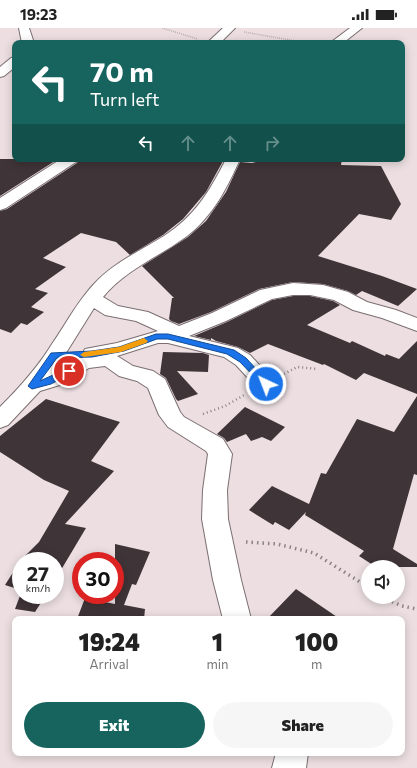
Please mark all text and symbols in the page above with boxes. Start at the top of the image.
text: 19:23 [20,5,57,23]
text: 70 m [90,54,154,88]
icon: left [24,56,76,108]
text: Turn left [90,88,159,110]
icon: left [135,132,157,154]
icon: ahead [177,132,199,154]
icon: ahead [219,132,241,154]
icon: right [261,132,283,154]
pin [52,354,86,388]
icon: arrive [58,360,80,382]
position arrow [245,363,287,405]
speed limit sign: 30 [72,552,124,604]
map controls [361,560,405,604]
button: sound [361,560,405,604]
text: 27 [27,561,49,585]
text: km/h [26,582,50,594]
text: 19:24 [79,627,140,656]
text: 1 [212,627,223,656]
text: 100 [295,627,338,656]
text: Arrival [90,656,129,672]
text: min [206,656,229,672]
text: m [311,656,322,672]
button: Exit [24,702,205,748]
button: Share [213,702,393,748]

